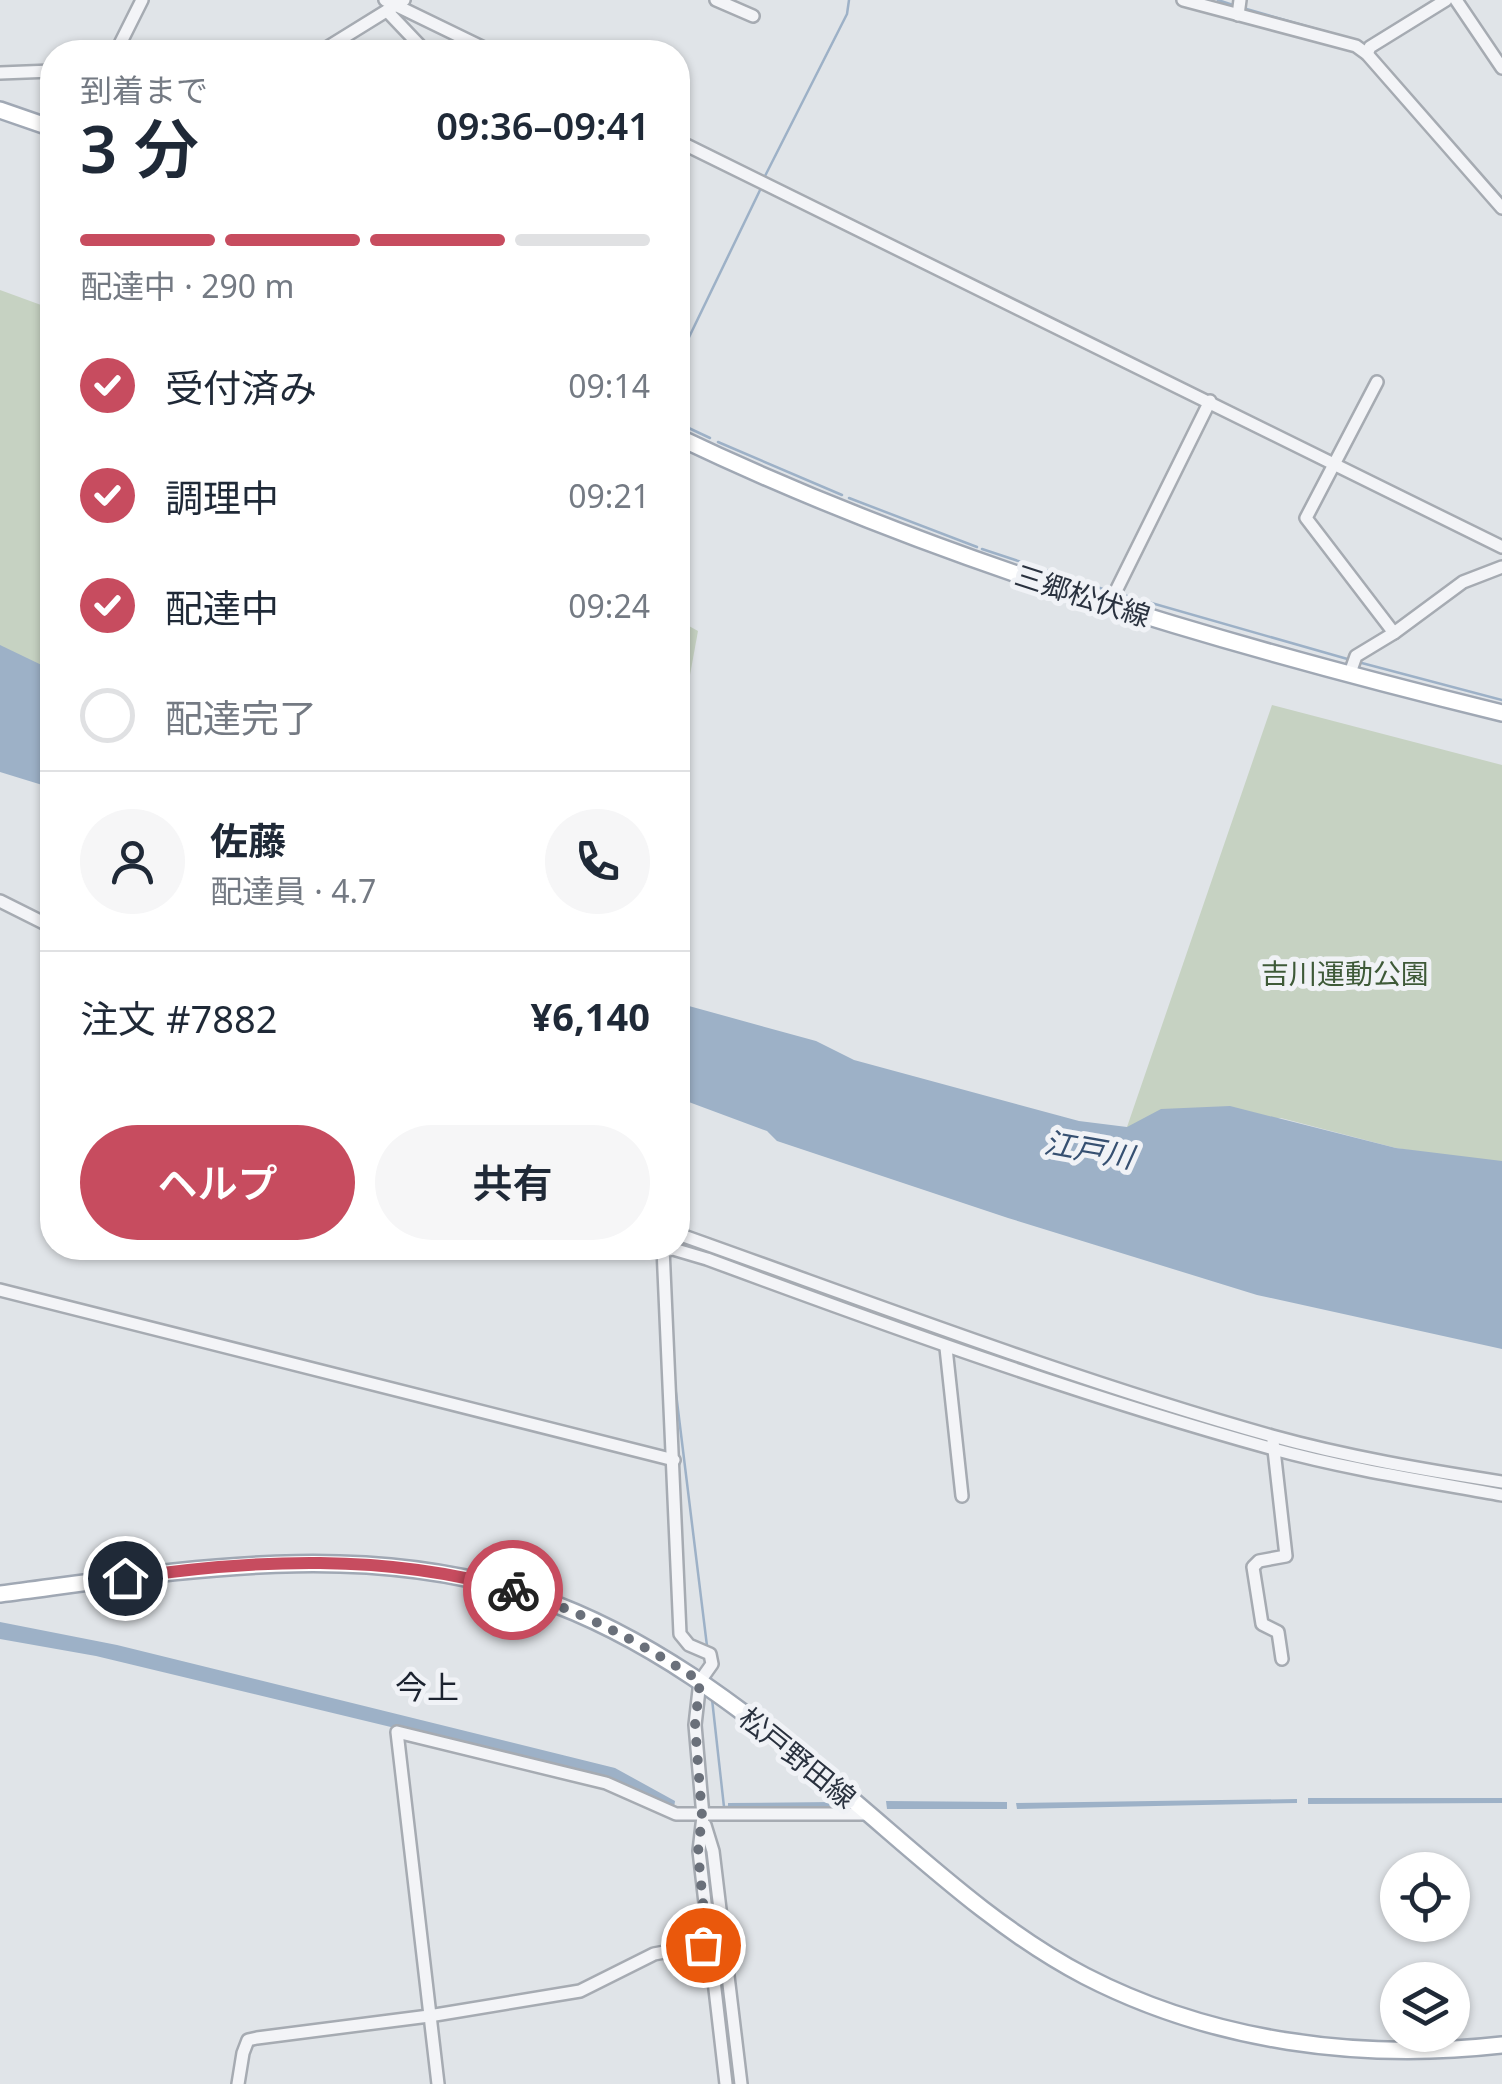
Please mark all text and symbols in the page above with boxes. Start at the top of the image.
text: 到着まで [80,68,208,111]
text: 09:36–09:41 [436,99,650,151]
text: 3 分 [80,104,199,192]
text: 配達中 · 290 m [80,264,294,307]
icon: check [80,358,135,413]
text: 受付済み [165,361,317,413]
text: 09:14 [568,364,650,407]
icon: check [80,468,135,523]
text: 調理中 [165,471,279,523]
text: 09:21 [568,474,650,517]
street label: 三郷松伏線 [1011,555,1155,635]
icon: check [80,578,135,633]
text: 配達中 [165,581,279,633]
text: 09:24 [568,584,650,627]
text: 配達完了 [165,691,317,743]
button: person [80,809,185,914]
button: phone [545,809,650,914]
text: 佐藤 [210,814,286,866]
text: 配達員 · 4.7 [210,869,376,912]
park label: 吉川運動公園 [1261,954,1429,992]
text: ¥6,140 [530,990,650,1042]
text: 注文 #7882 [80,992,277,1044]
water label: 江戸川 [1041,1121,1140,1178]
button: ヘルプ [80,1125,355,1240]
button: 共有 [375,1125,650,1240]
pin [83,1536,168,1621]
courier [463,1540,563,1640]
icon: home [98,1551,153,1606]
icon: bike [486,1563,541,1618]
district label: 今上 [395,1665,459,1708]
street label: 松戸野田線 [732,1698,864,1816]
map controls [1380,1852,1470,2052]
button: locate [1380,1852,1470,1942]
pin [661,1903,746,1988]
icon: bag [676,1918,731,1973]
button: layers [1380,1962,1470,2052]

